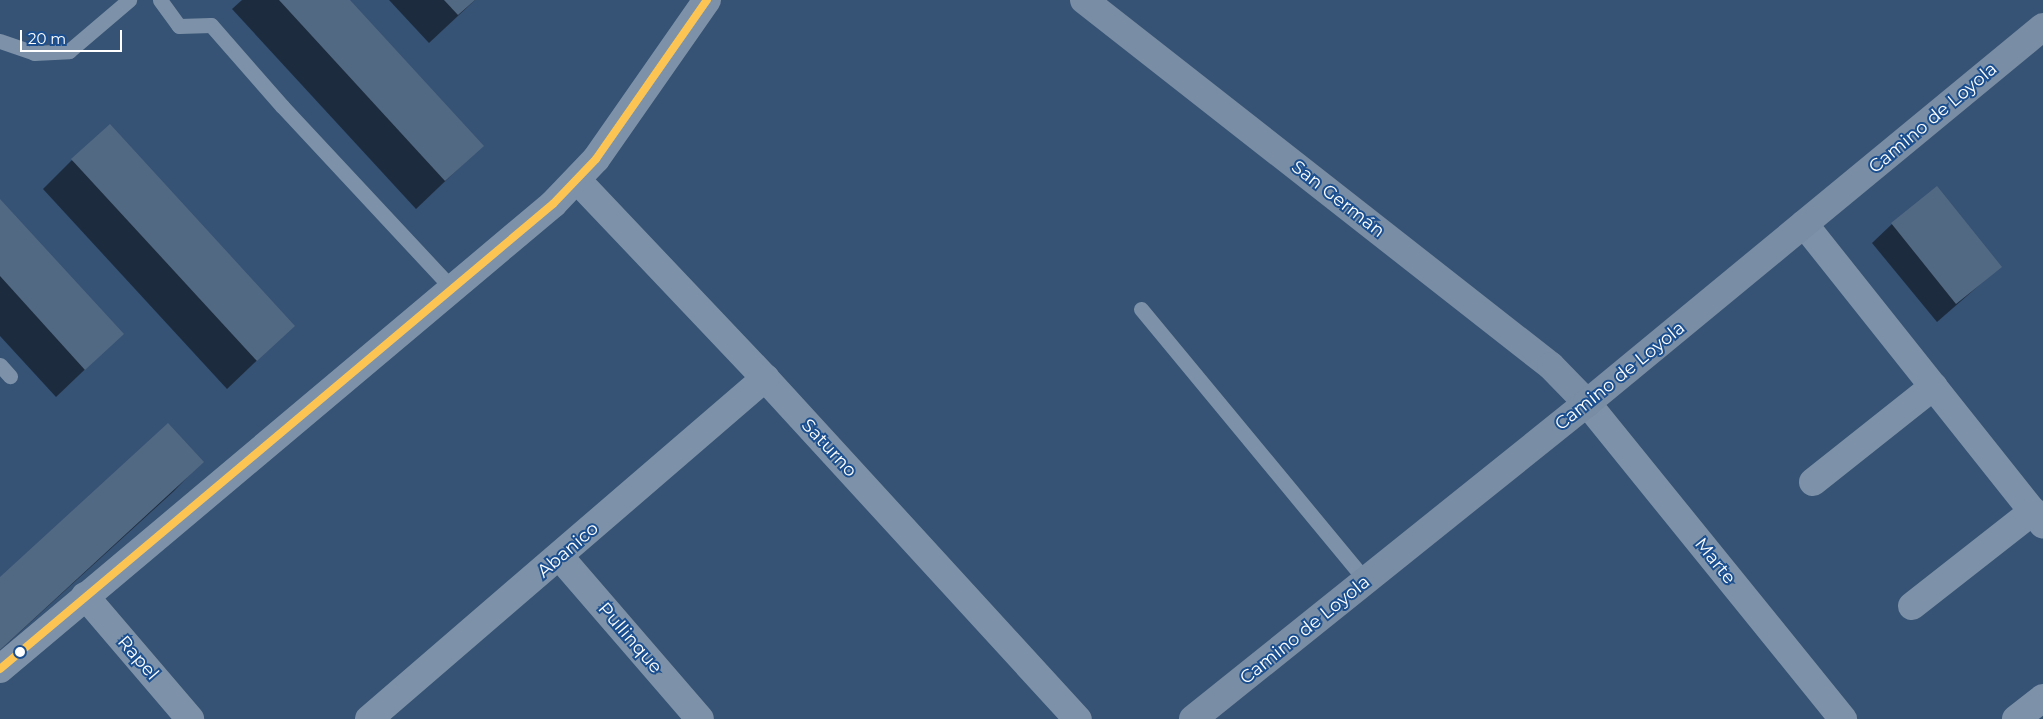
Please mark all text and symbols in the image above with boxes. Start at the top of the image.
scale bar [22,20,125,52]
text: 20 m [28,29,66,48]
street label: Camino de Loyola [1864,58,2002,178]
street label: San Germán [1287,156,1389,242]
street label: Camino de Loyola [1551,317,1689,435]
street label: Saturno [797,414,861,482]
street label: Abanico [533,518,603,582]
street label: Marte [1690,534,1740,588]
street label: Camino de Loyola [1236,571,1374,689]
street label: Pullinque [593,598,667,678]
street label: Rapel [113,631,163,685]
unlabelled marker [15,647,25,657]

